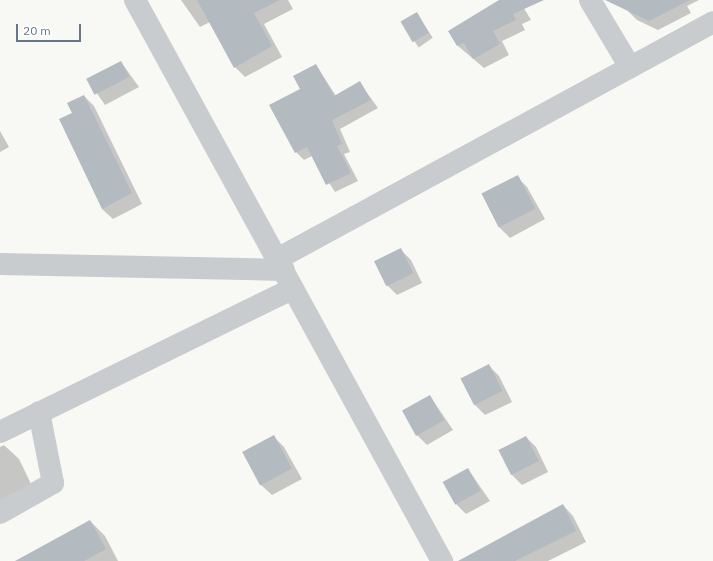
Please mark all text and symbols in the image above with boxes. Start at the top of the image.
scale bar [18,16,83,42]
text: 20 m [23,23,51,38]

